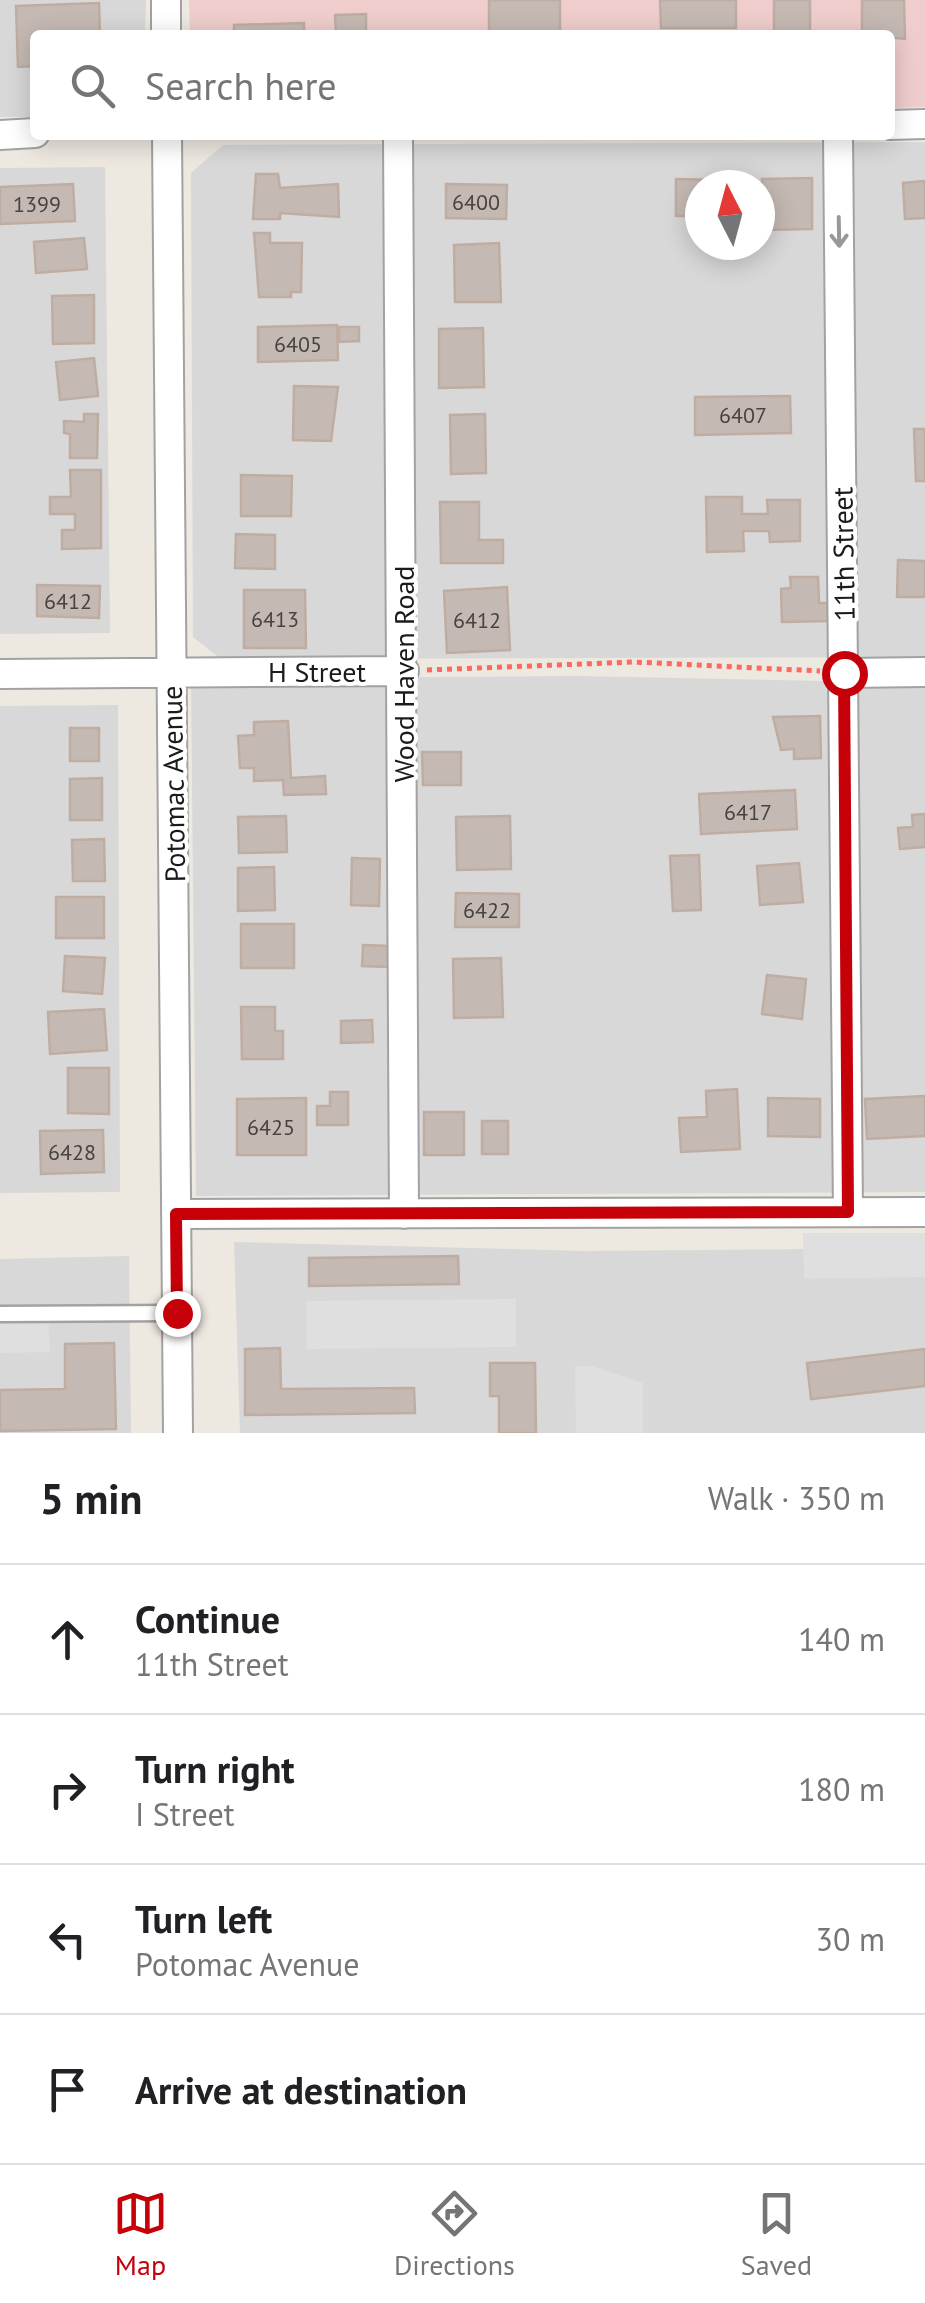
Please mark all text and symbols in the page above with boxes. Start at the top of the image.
search box [30,30,895,140]
icon: search [65,58,120,113]
text: Search here [145,61,337,110]
north arrow [685,170,775,260]
house number: 6400 [452,188,500,216]
house number: 1399 [13,190,61,218]
one-way arrow [830,216,849,248]
house number: 6405 [274,330,322,358]
house number: 6407 [719,401,767,429]
street label: 11th Street [823,486,863,621]
street label: Wood Haven Road [385,566,422,782]
house number: 6412 [44,587,92,615]
house number: 6413 [251,605,299,633]
house number: 6412 [453,606,501,634]
route start [822,651,868,697]
street label: H Street [268,653,366,690]
street label: Potomac Avenue [153,685,193,883]
house number: 6417 [724,798,772,826]
house number: 6422 [463,896,511,924]
house number: 6425 [247,1113,295,1141]
house number: 6428 [48,1138,96,1166]
route end [155,1291,201,1337]
text: 5 min [40,1471,142,1526]
text: Walk · 350 m [708,1477,885,1519]
text: Continue [135,1594,280,1643]
icon: ahead [40,1612,95,1667]
text: 140 m [798,1618,885,1660]
text: 11th Street [135,1643,289,1685]
text: Turn right [135,1744,295,1793]
icon: right [40,1762,95,1817]
text: 180 m [798,1768,885,1810]
text: I Street [135,1793,235,1835]
text: Turn left [135,1894,272,1943]
icon: left [40,1912,95,1967]
text: 30 m [816,1918,885,1960]
text: Potomac Avenue [135,1943,360,1985]
icon: arrive [40,2062,95,2117]
text: Arrive at destination [135,2065,467,2114]
tab: Map [113,2186,168,2283]
tab: Directions [394,2186,515,2283]
tab: Saved [741,2186,812,2283]

